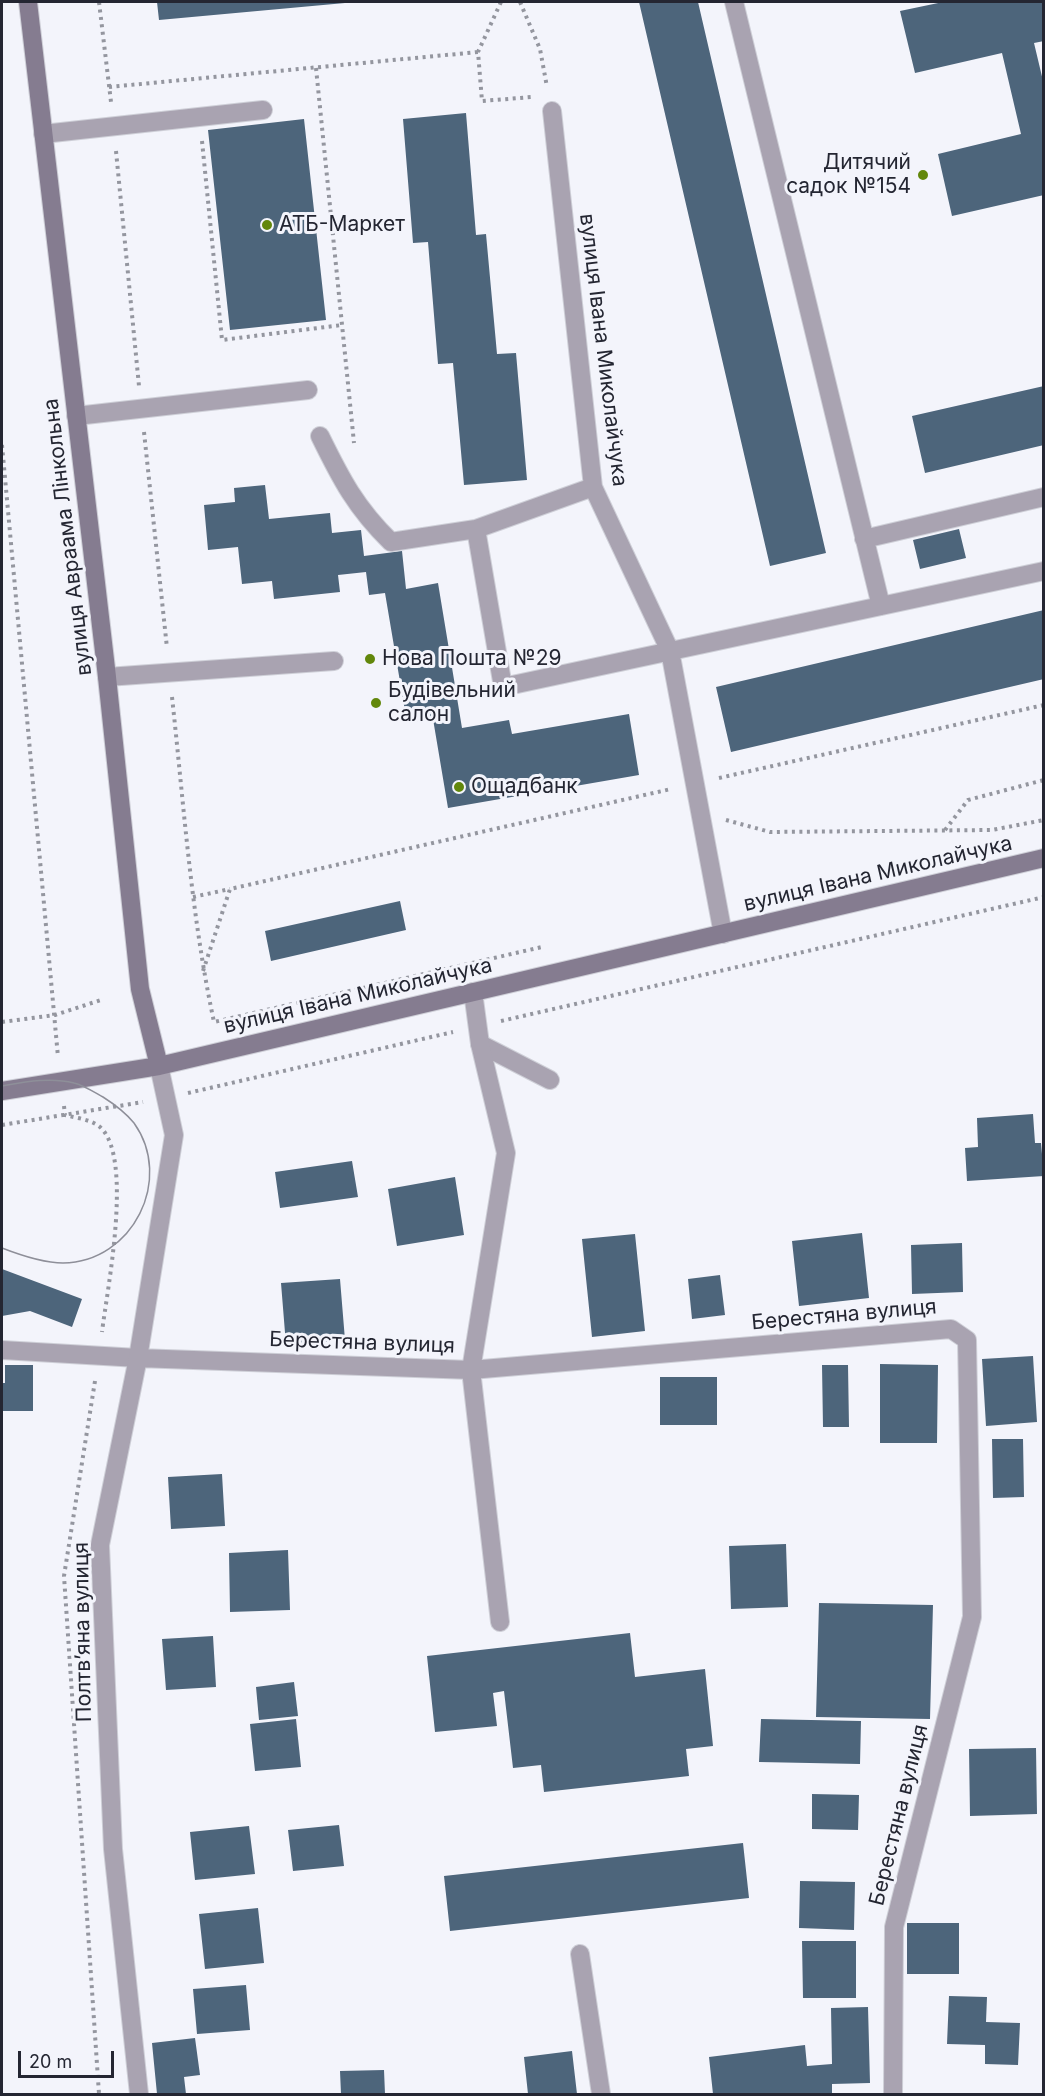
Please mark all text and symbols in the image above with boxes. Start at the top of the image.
place label: Дитячий садок №154 [786,150,911,200]
marker: Дитячий садок №154 [916,168,930,182]
place label: АТБ-Маркет [279,212,405,238]
street label: вулиця Івана Миколайчука [574,212,632,488]
marker: АТБ-Маркет [260,218,274,232]
street label: вулиця Авраама Лінкольна [38,397,98,677]
place label: Нова Пошта №29 [382,646,561,672]
marker: Нова Пошта №29 [363,652,377,666]
place label: Будівельний салон [388,678,516,728]
marker: Будівельний салон [369,696,383,710]
place label: Ощадбанк [471,774,578,800]
marker: Ощадбанк [452,780,466,794]
street label: вулиця Івана Миколайчука [741,831,1015,917]
street label: вулиця Івана Миколайчука [221,953,495,1039]
street label: Берестяна вулиця [750,1294,938,1336]
street label: Берестяна вулиця [269,1327,455,1359]
street label: Полтвʼяна вулиця [69,1542,97,1722]
street label: Берестяна вулиця [864,1722,934,1908]
scale bar [21,2039,117,2077]
text: 20 m [29,2051,72,2072]

